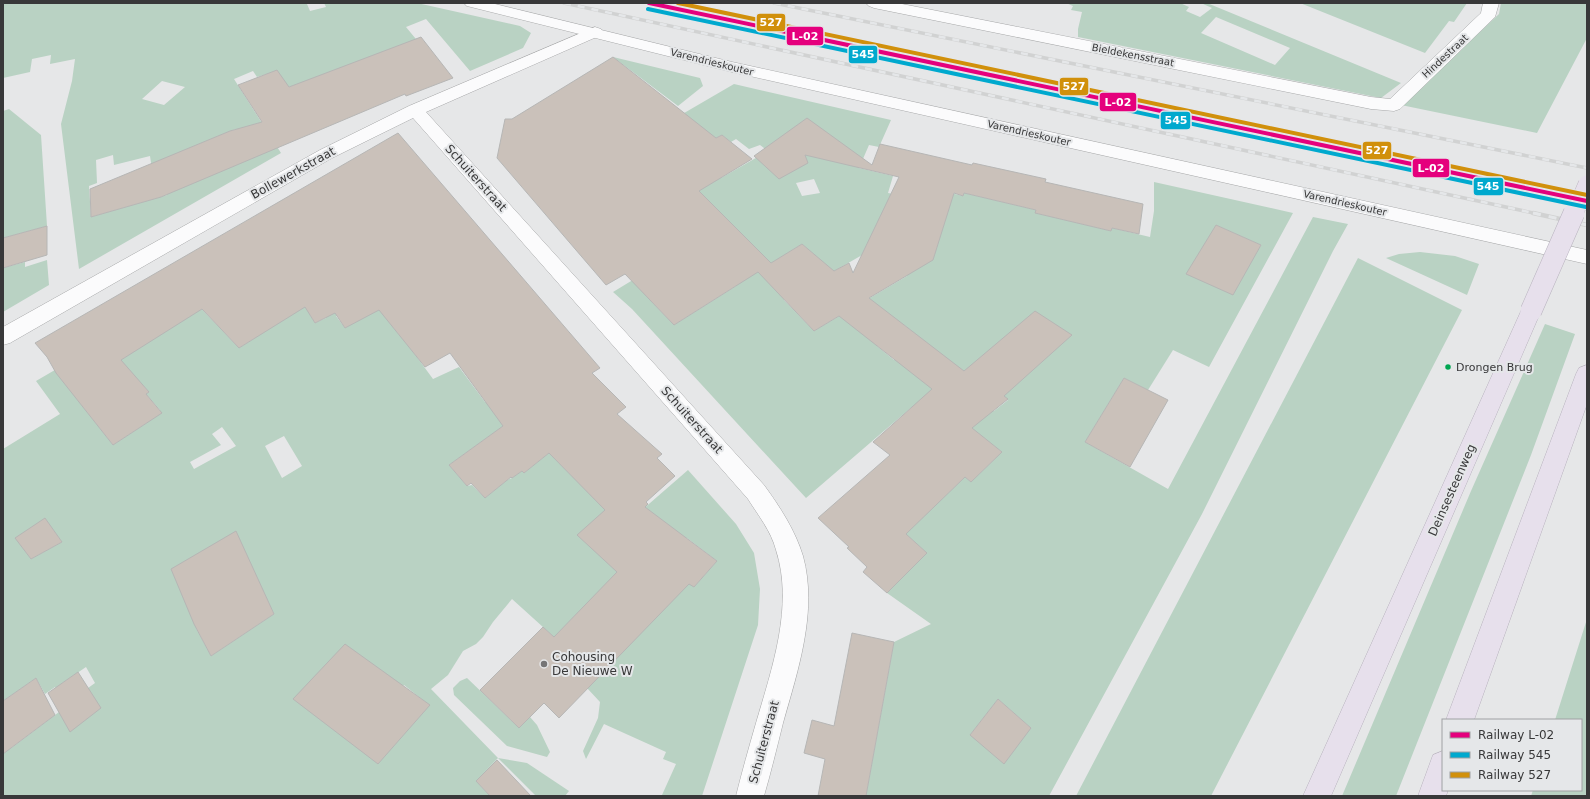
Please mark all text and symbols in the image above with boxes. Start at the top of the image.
line badge: 527 [756,13,786,32]
text: 527 [760,16,782,29]
line badge: L-02 [786,26,824,46]
text: L-02 [792,30,818,43]
street label: Hindestraat [1420,32,1470,80]
street label: Bieldekensstraat [1091,42,1175,68]
line badge: 545 [848,45,878,64]
street label: Varendrieskouter [669,46,756,78]
text: 545 [852,48,874,61]
line badge: 527 [1059,77,1089,96]
text: 527 [1063,80,1085,93]
line badge: L-02 [1099,92,1137,112]
text: L-02 [1105,96,1131,109]
line badge: 545 [1160,111,1191,130]
text: 545 [1165,114,1187,127]
street label: Varendrieskouter [986,118,1073,148]
line badge: 527 [1362,141,1392,160]
street label: Schuiterstraat [442,142,510,215]
street label: Bollewerkstraat [248,144,338,202]
text: 527 [1366,144,1388,157]
line badge: L-02 [1412,158,1450,178]
text: L-02 [1418,162,1444,175]
line badge: 545 [1473,177,1504,196]
text: 545 [1477,180,1499,193]
street label: Varendrieskouter [1302,188,1389,218]
place label: Drongen Brug [1456,361,1533,374]
marker: Drongen Brug [1443,362,1453,372]
street label: Schuiterstraat [658,384,726,457]
street label: Deinsesteenweg [1425,442,1479,538]
place label: Cohousing De Nieuwe W [552,650,633,678]
marker: Cohousing De Nieuwe W [539,659,549,669]
street label: Schuiterstraat [746,699,782,785]
legend [1442,719,1582,791]
text: Railway L-02 [1478,728,1554,742]
text: Railway 545 [1478,748,1551,762]
text: Railway 527 [1478,768,1551,782]

